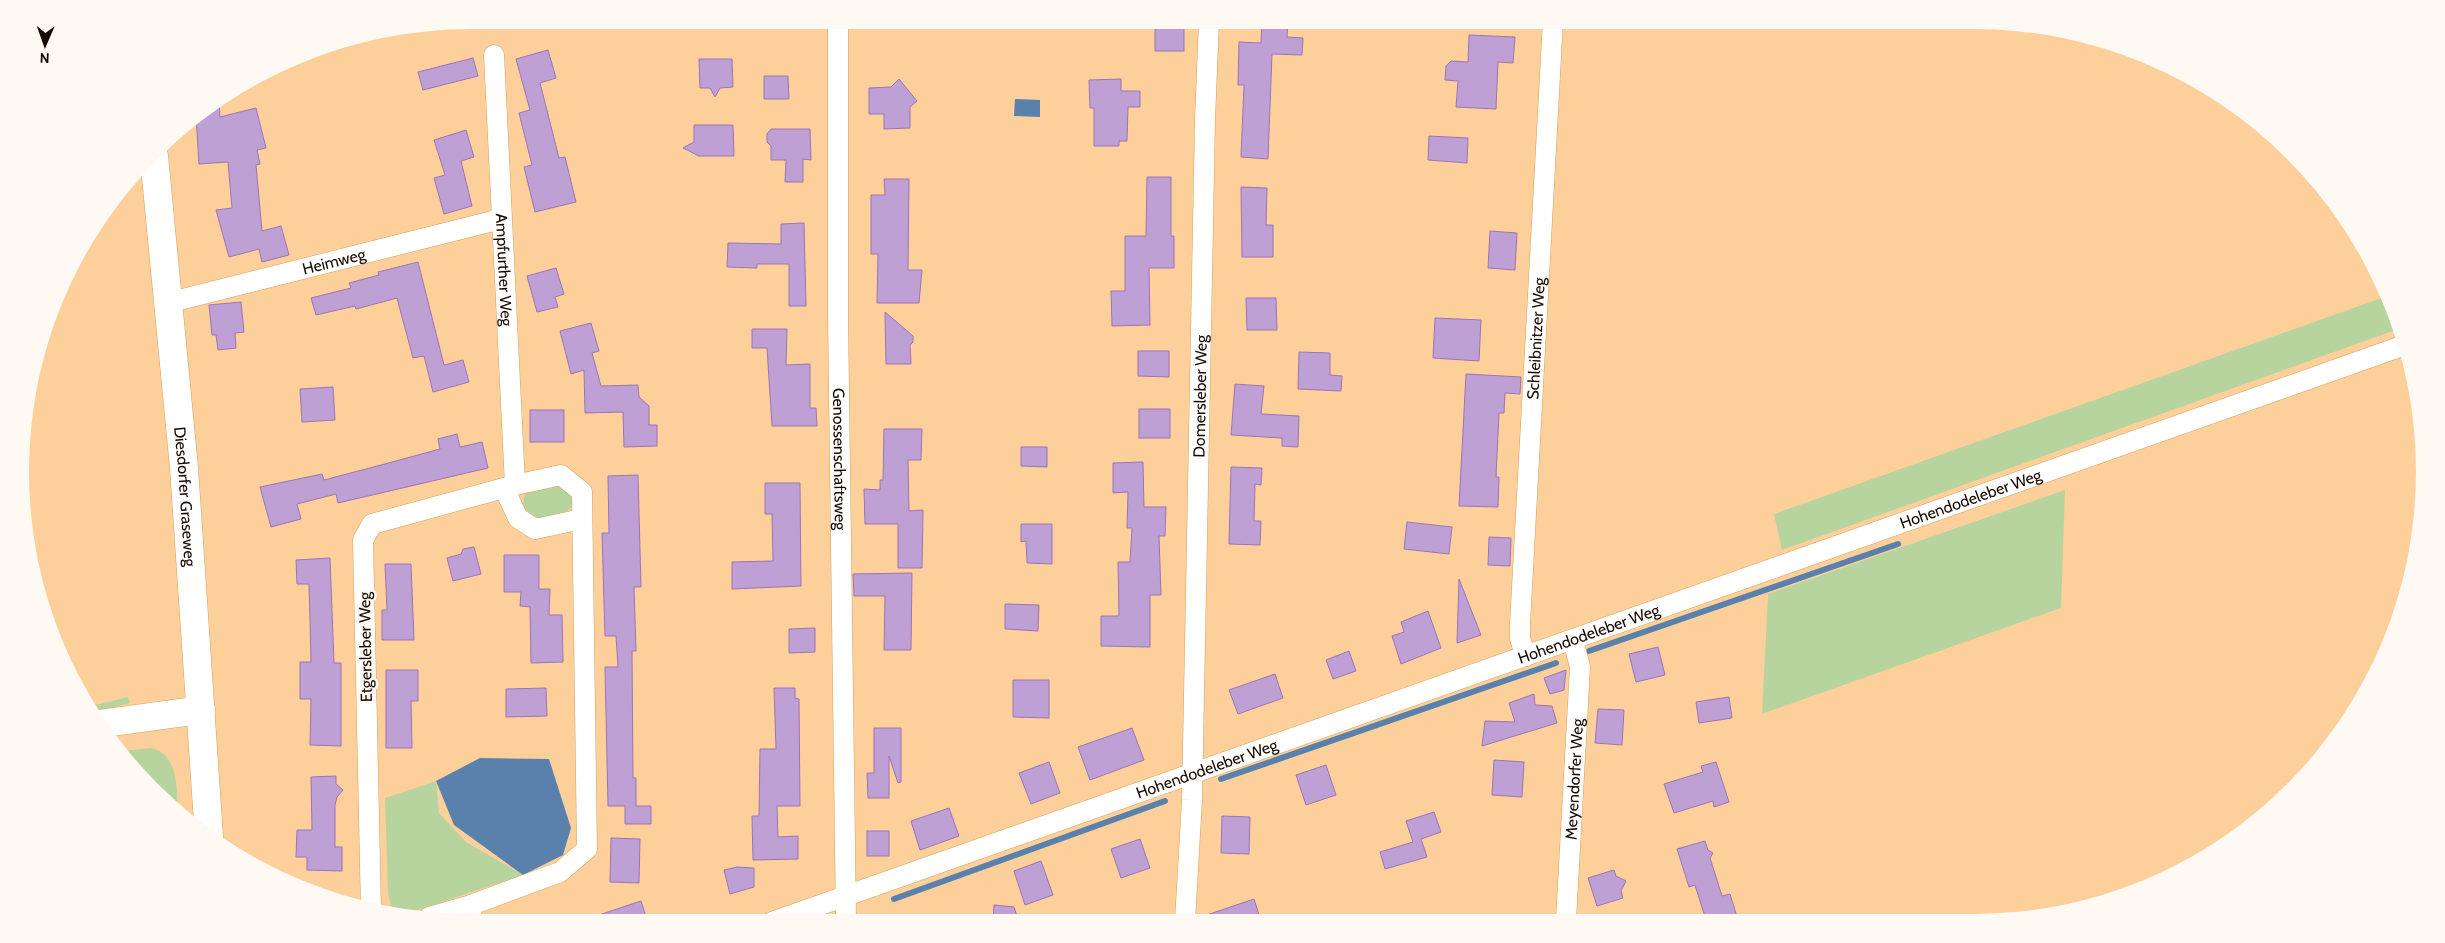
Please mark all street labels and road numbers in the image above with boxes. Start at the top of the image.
street label: Ampfurther Weg [492,213,516,328]
street label: Heimweg [300,244,368,279]
street label: Schleibnitzer Weg [1523,276,1549,400]
street label: Domersleber Weg [1190,334,1211,458]
street label: Genossenschaftsweg [829,388,850,531]
street label: Diesdorfer Graseweg [170,426,200,568]
street label: Hohendodeleber Weg [1897,465,2045,533]
street label: Etgersleber Weg [355,591,376,702]
street label: Hohendodeleber Weg [1515,600,1663,668]
street label: Meyendorfer Weg [1561,717,1587,840]
street label: Hohendodeleber Weg [1133,735,1281,803]

